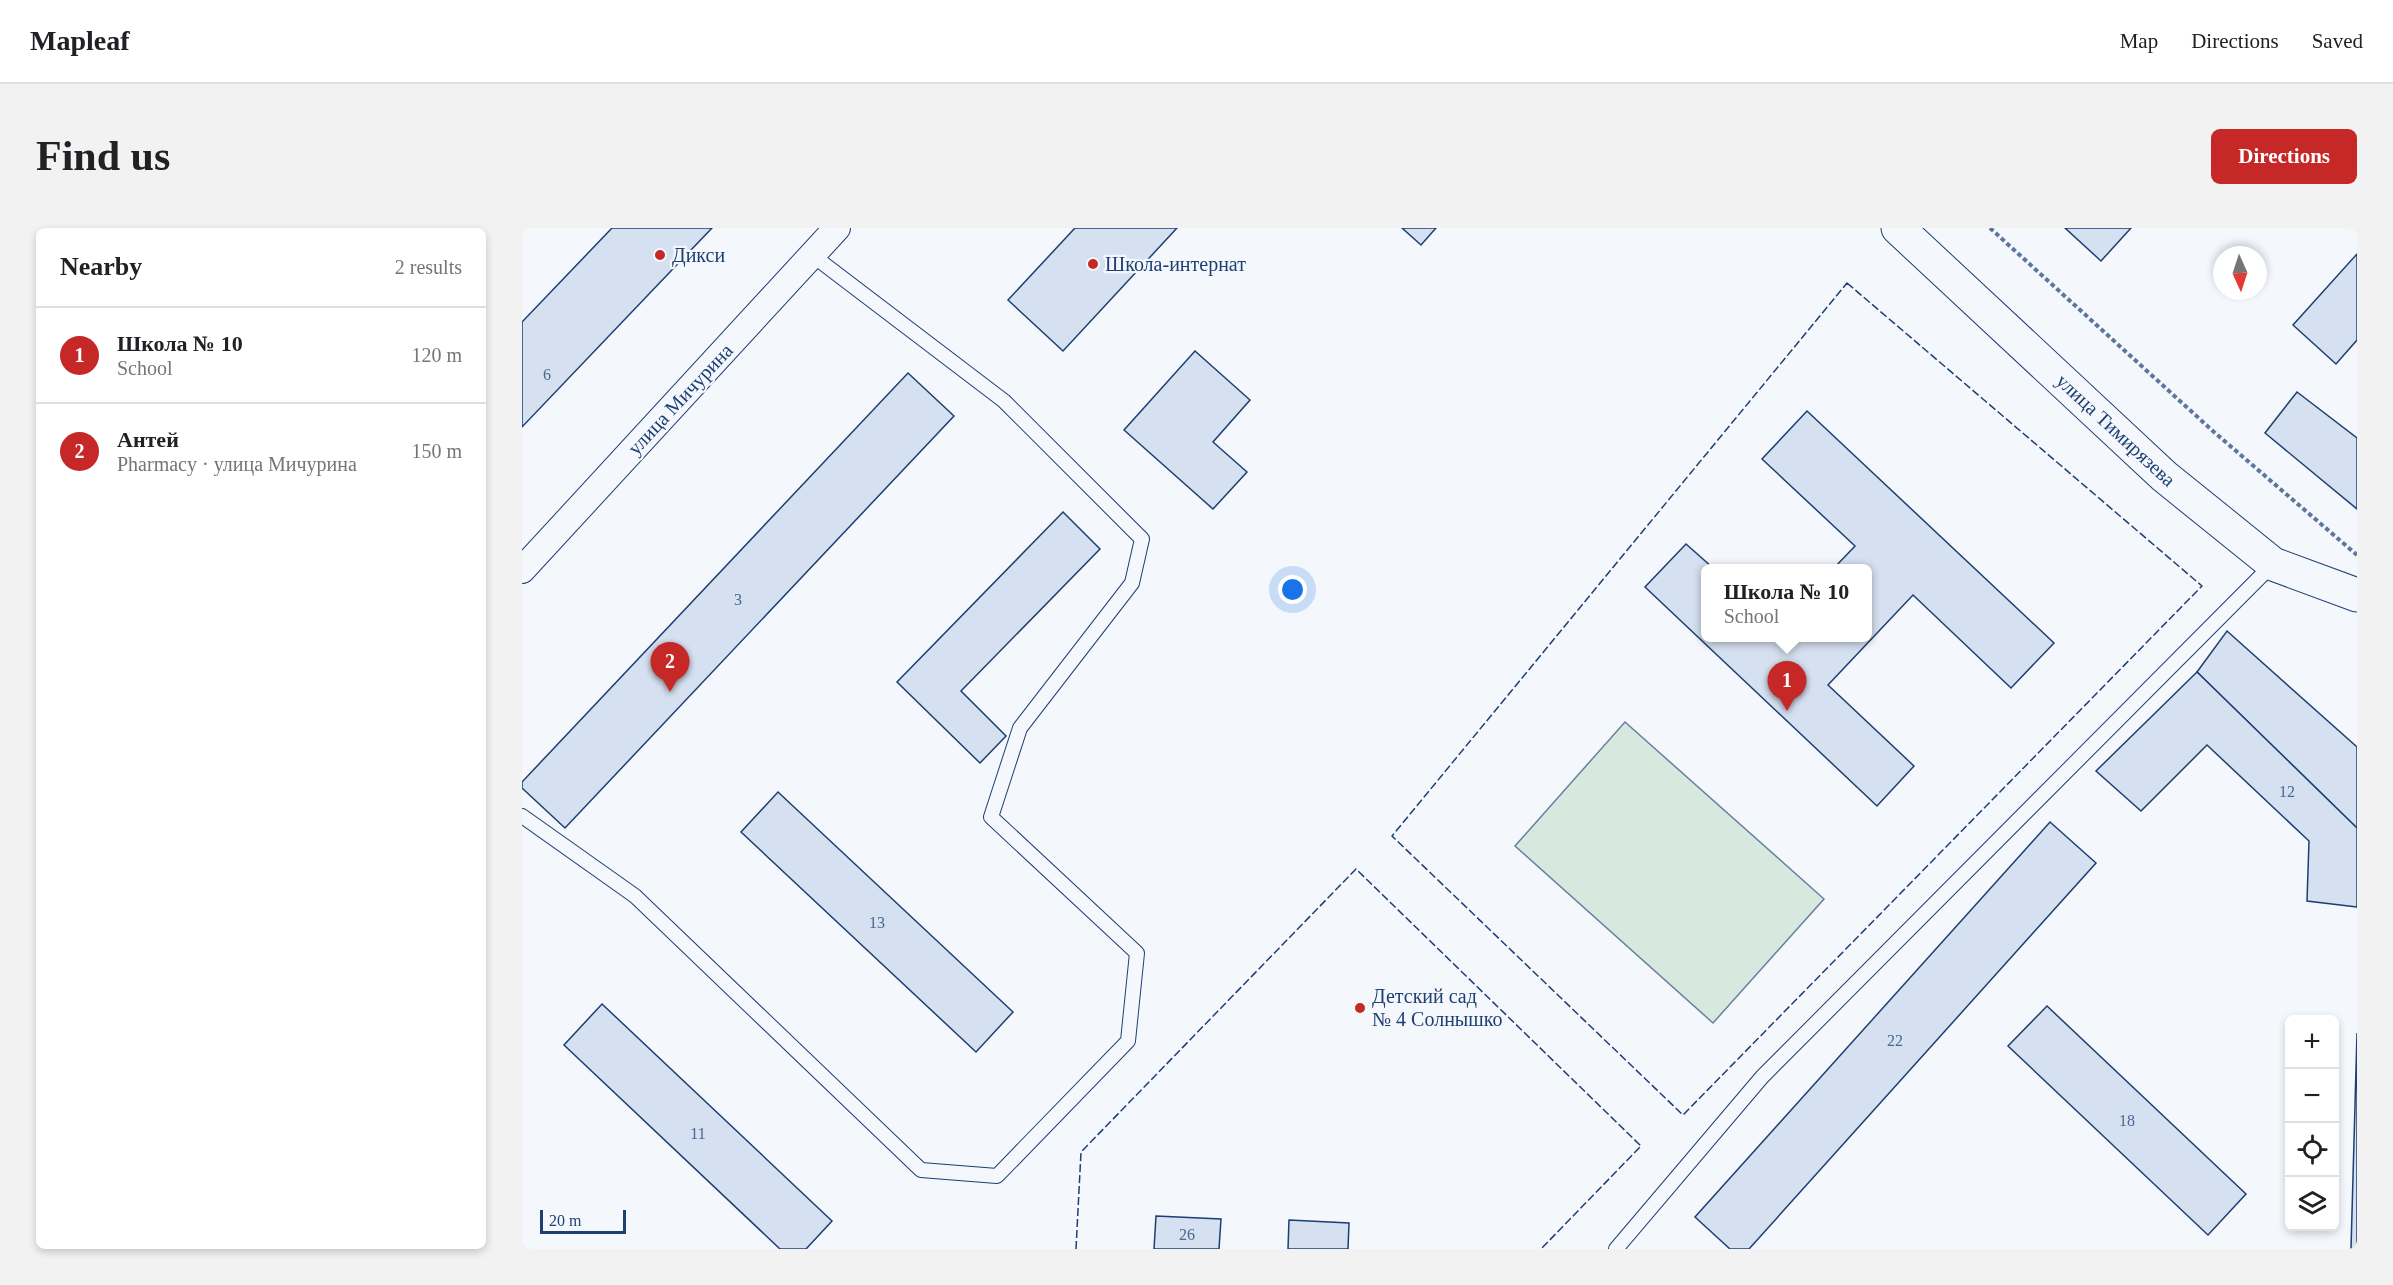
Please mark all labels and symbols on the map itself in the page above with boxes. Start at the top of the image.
place label: Дикси [672,244,725,267]
north arrow [2213,246,2267,300]
marker: Дикси [653,248,667,262]
place label: Школа-интернат [1105,253,1246,276]
marker: Школа-интернат [1086,257,1100,271]
street label: улица Мичурина [623,339,738,460]
house number: 6 [543,366,551,383]
street label: улица Тимирязева [2051,369,2180,491]
your location [1278,575,1307,604]
house number: 3 [734,591,742,608]
pin: 2 [650,642,690,692]
pin: 1 [1768,662,1806,711]
house number: 12 [2279,783,2295,800]
house number: 13 [869,914,885,931]
place label: Детский сад № 4 Солнышко [1372,985,1502,1030]
marker: Детский сад № 4 Солнышко [1353,1001,1367,1015]
house number: 22 [1887,1032,1903,1049]
house number: 18 [2119,1112,2135,1129]
house number: 11 [690,1125,706,1142]
scale bar [540,1207,626,1234]
house number: 26 [1179,1226,1195,1243]

